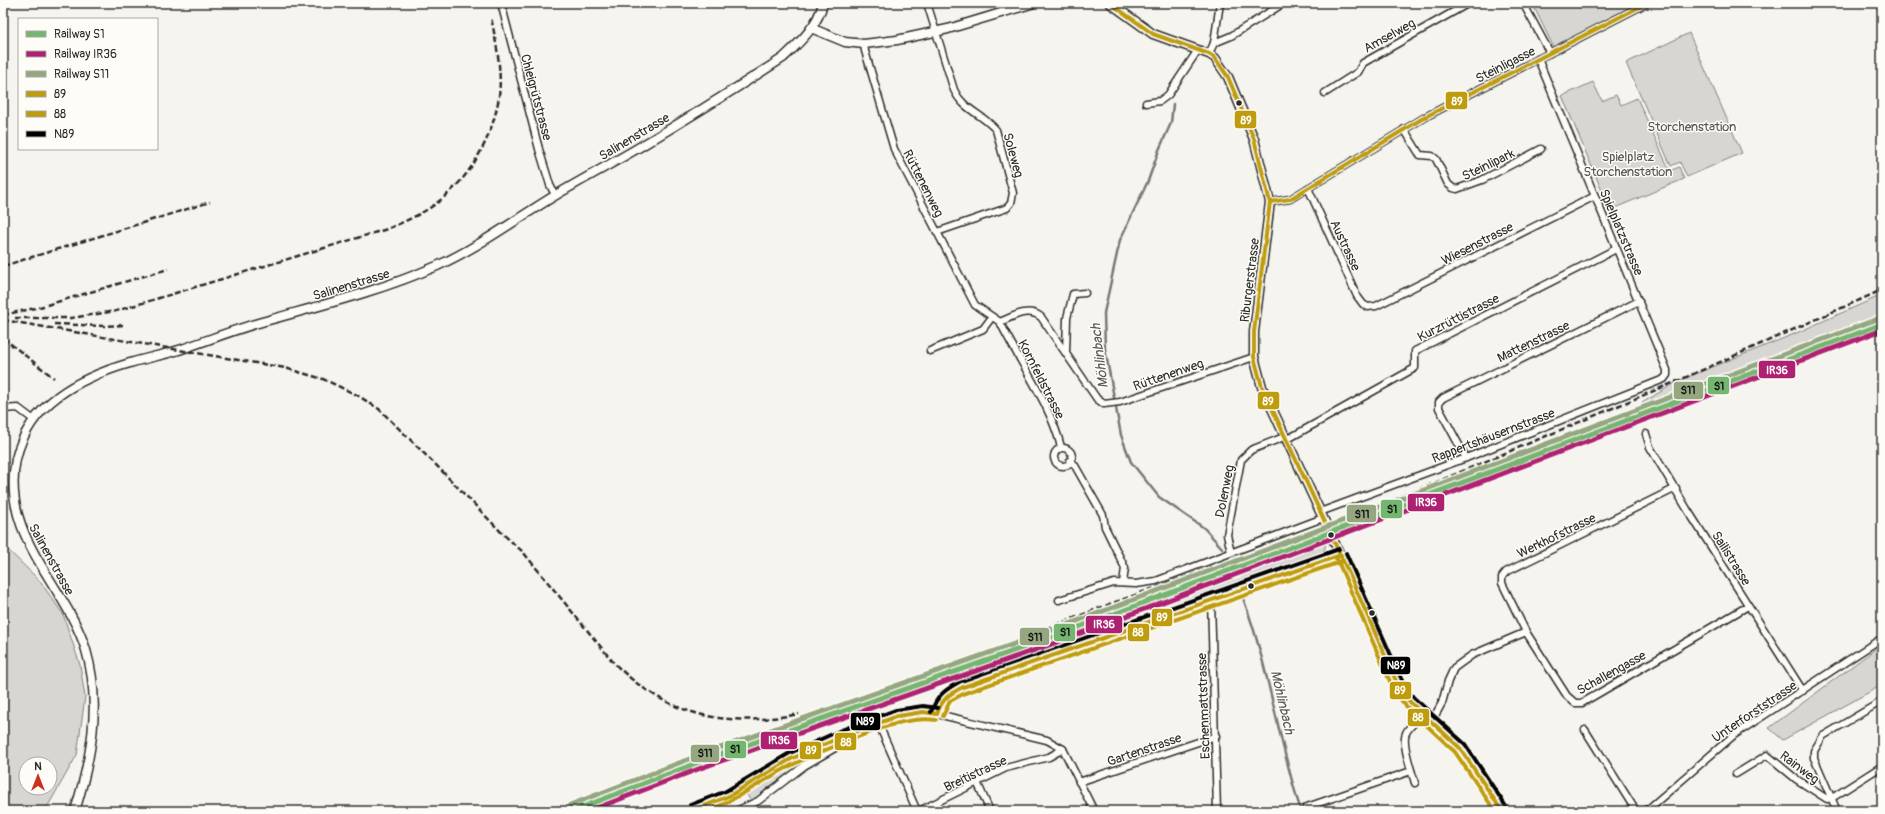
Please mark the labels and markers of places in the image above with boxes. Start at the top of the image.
unlabelled marker [1234,98,1244,108]
unlabelled marker [1326,530,1336,540]
unlabelled marker [1246,581,1256,591]
unlabelled marker [1367,608,1377,618]

